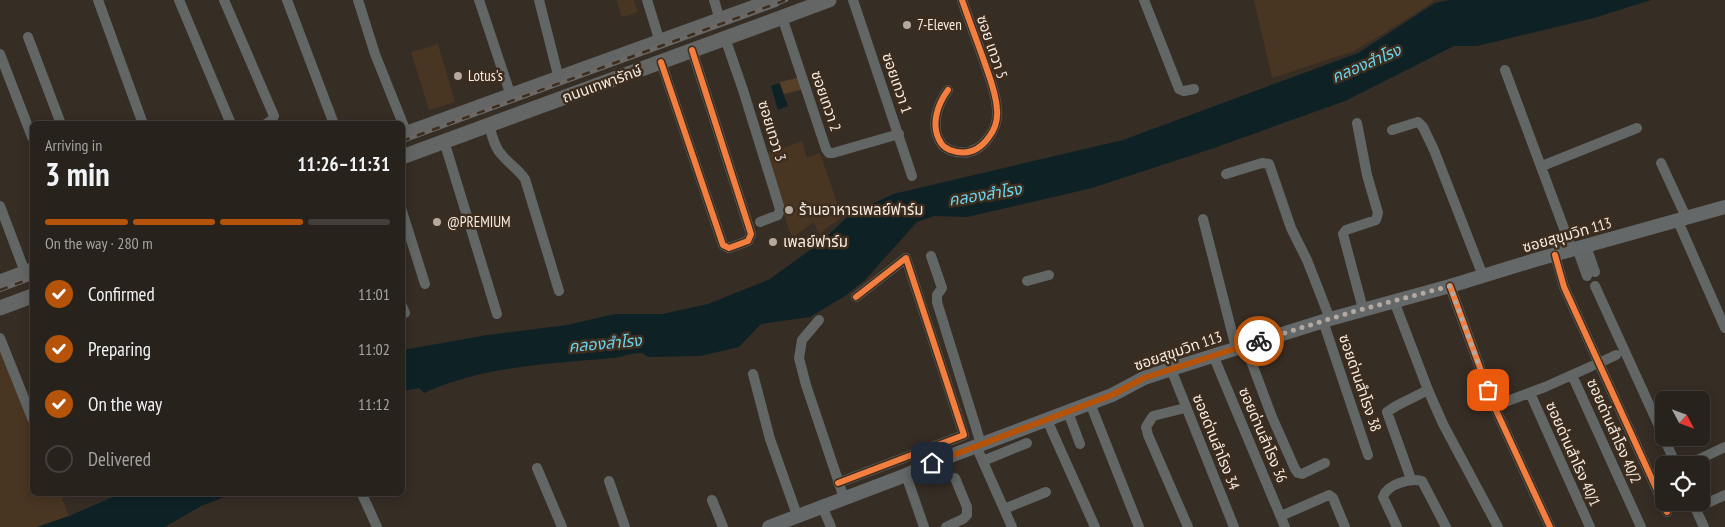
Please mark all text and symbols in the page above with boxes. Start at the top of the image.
street label: ซอย เทวา 5 [973,13,1012,81]
place label: 7-Eleven [917,15,962,34]
marker: 7-Eleven [901,19,913,31]
water label: คลองสำโรง [1328,39,1405,87]
street label: ซอยเทวา 1 [878,50,917,116]
street label: ถนนเทพารักษ์ [559,60,645,107]
place label: Lotus's [468,66,503,85]
street label: ซอยเทวา 2 [807,68,846,134]
marker: Lotus's [452,70,464,82]
street label: ซอยเทวา 3 [754,98,791,164]
text: Arriving in [45,135,102,155]
text: 11:26–11:31 [297,152,390,176]
text: 3 min [45,153,110,195]
water label: คลองสำโรง [947,178,1024,210]
place label: ร้านอาหารเพลย์ฟาร์ม [799,200,923,219]
marker: ร้านอาหารเพลย์ฟาร์ม [783,204,795,216]
place label: @PREMIUM [447,212,511,231]
street label: ซอยสุขุมวิท 113 [1520,213,1614,256]
marker: @PREMIUM [431,216,443,228]
place label: เพลย์ฟาร์ม [783,232,848,251]
text: On the way · 280 m [45,233,153,253]
marker: เพลย์ฟาร์ม [767,236,779,248]
icon: check [45,280,73,308]
text: Confirmed [88,282,155,306]
text: 11:01 [358,284,390,304]
courier [1234,316,1284,366]
street label: ซอยสุขุมวิท 113 [1131,327,1224,374]
icon: bike [1245,327,1273,355]
water label: คลองสำโรง [567,330,644,356]
street label: ซอยด่านสำโรง 38 [1335,332,1386,434]
icon: check [45,335,73,363]
text: Preparing [88,337,151,361]
text: 11:02 [358,339,390,359]
pin [1467,369,1509,411]
street label: ซอยด่านสำโรง 40/2 [1583,375,1646,486]
icon: bag [1474,376,1502,404]
street label: ซอยด่านสำโรง 36 [1235,384,1292,485]
icon: check [45,390,73,418]
street label: ซอยด่านสำโรง 34 [1189,391,1244,493]
north arrow [1655,391,1710,446]
map controls [1655,391,1710,511]
text: On the way [88,392,162,416]
text: 11:12 [358,394,390,414]
street label: ซอยด่านสำโรง 40/1 [1542,398,1605,509]
pin [911,442,953,484]
text: Delivered [88,447,151,471]
icon: home [918,449,946,477]
button: locate [1655,456,1710,511]

